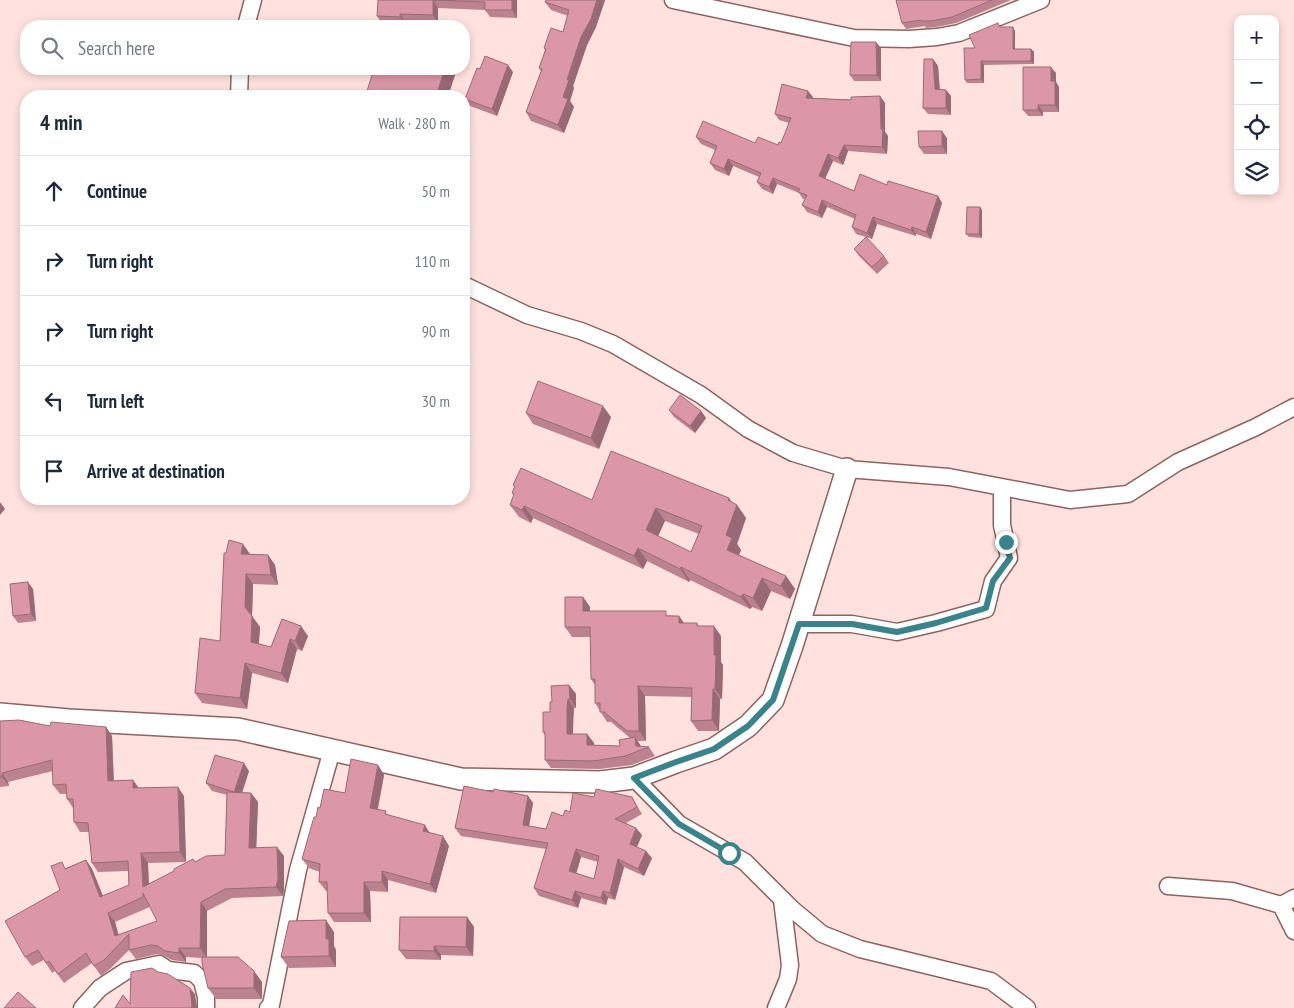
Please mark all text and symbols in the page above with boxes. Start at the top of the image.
map controls [1234,15,1279,195]
button: + [1234,15,1279,60]
search box [20,20,470,75]
icon: search [38,34,66,62]
text: Search here [78,36,155,60]
button: − [1234,60,1279,105]
button: locate [1234,105,1279,150]
text: 4 min [40,109,82,136]
text: Walk · 280 m [378,113,450,133]
button: layers [1234,150,1279,195]
icon: ahead [40,177,68,205]
text: Continue [87,179,147,203]
text: 50 m [422,181,450,201]
icon: right [40,247,68,275]
text: Turn right [87,249,153,273]
text: 110 m [415,251,450,271]
icon: right [40,317,68,345]
text: Turn right [87,319,153,343]
text: 90 m [422,321,450,341]
icon: left [40,387,68,415]
text: Turn left [87,389,144,413]
text: 30 m [422,391,450,411]
icon: arrive [40,457,68,485]
text: Arrive at destination [87,459,225,483]
route end [995,531,1018,554]
route start [718,842,741,865]

